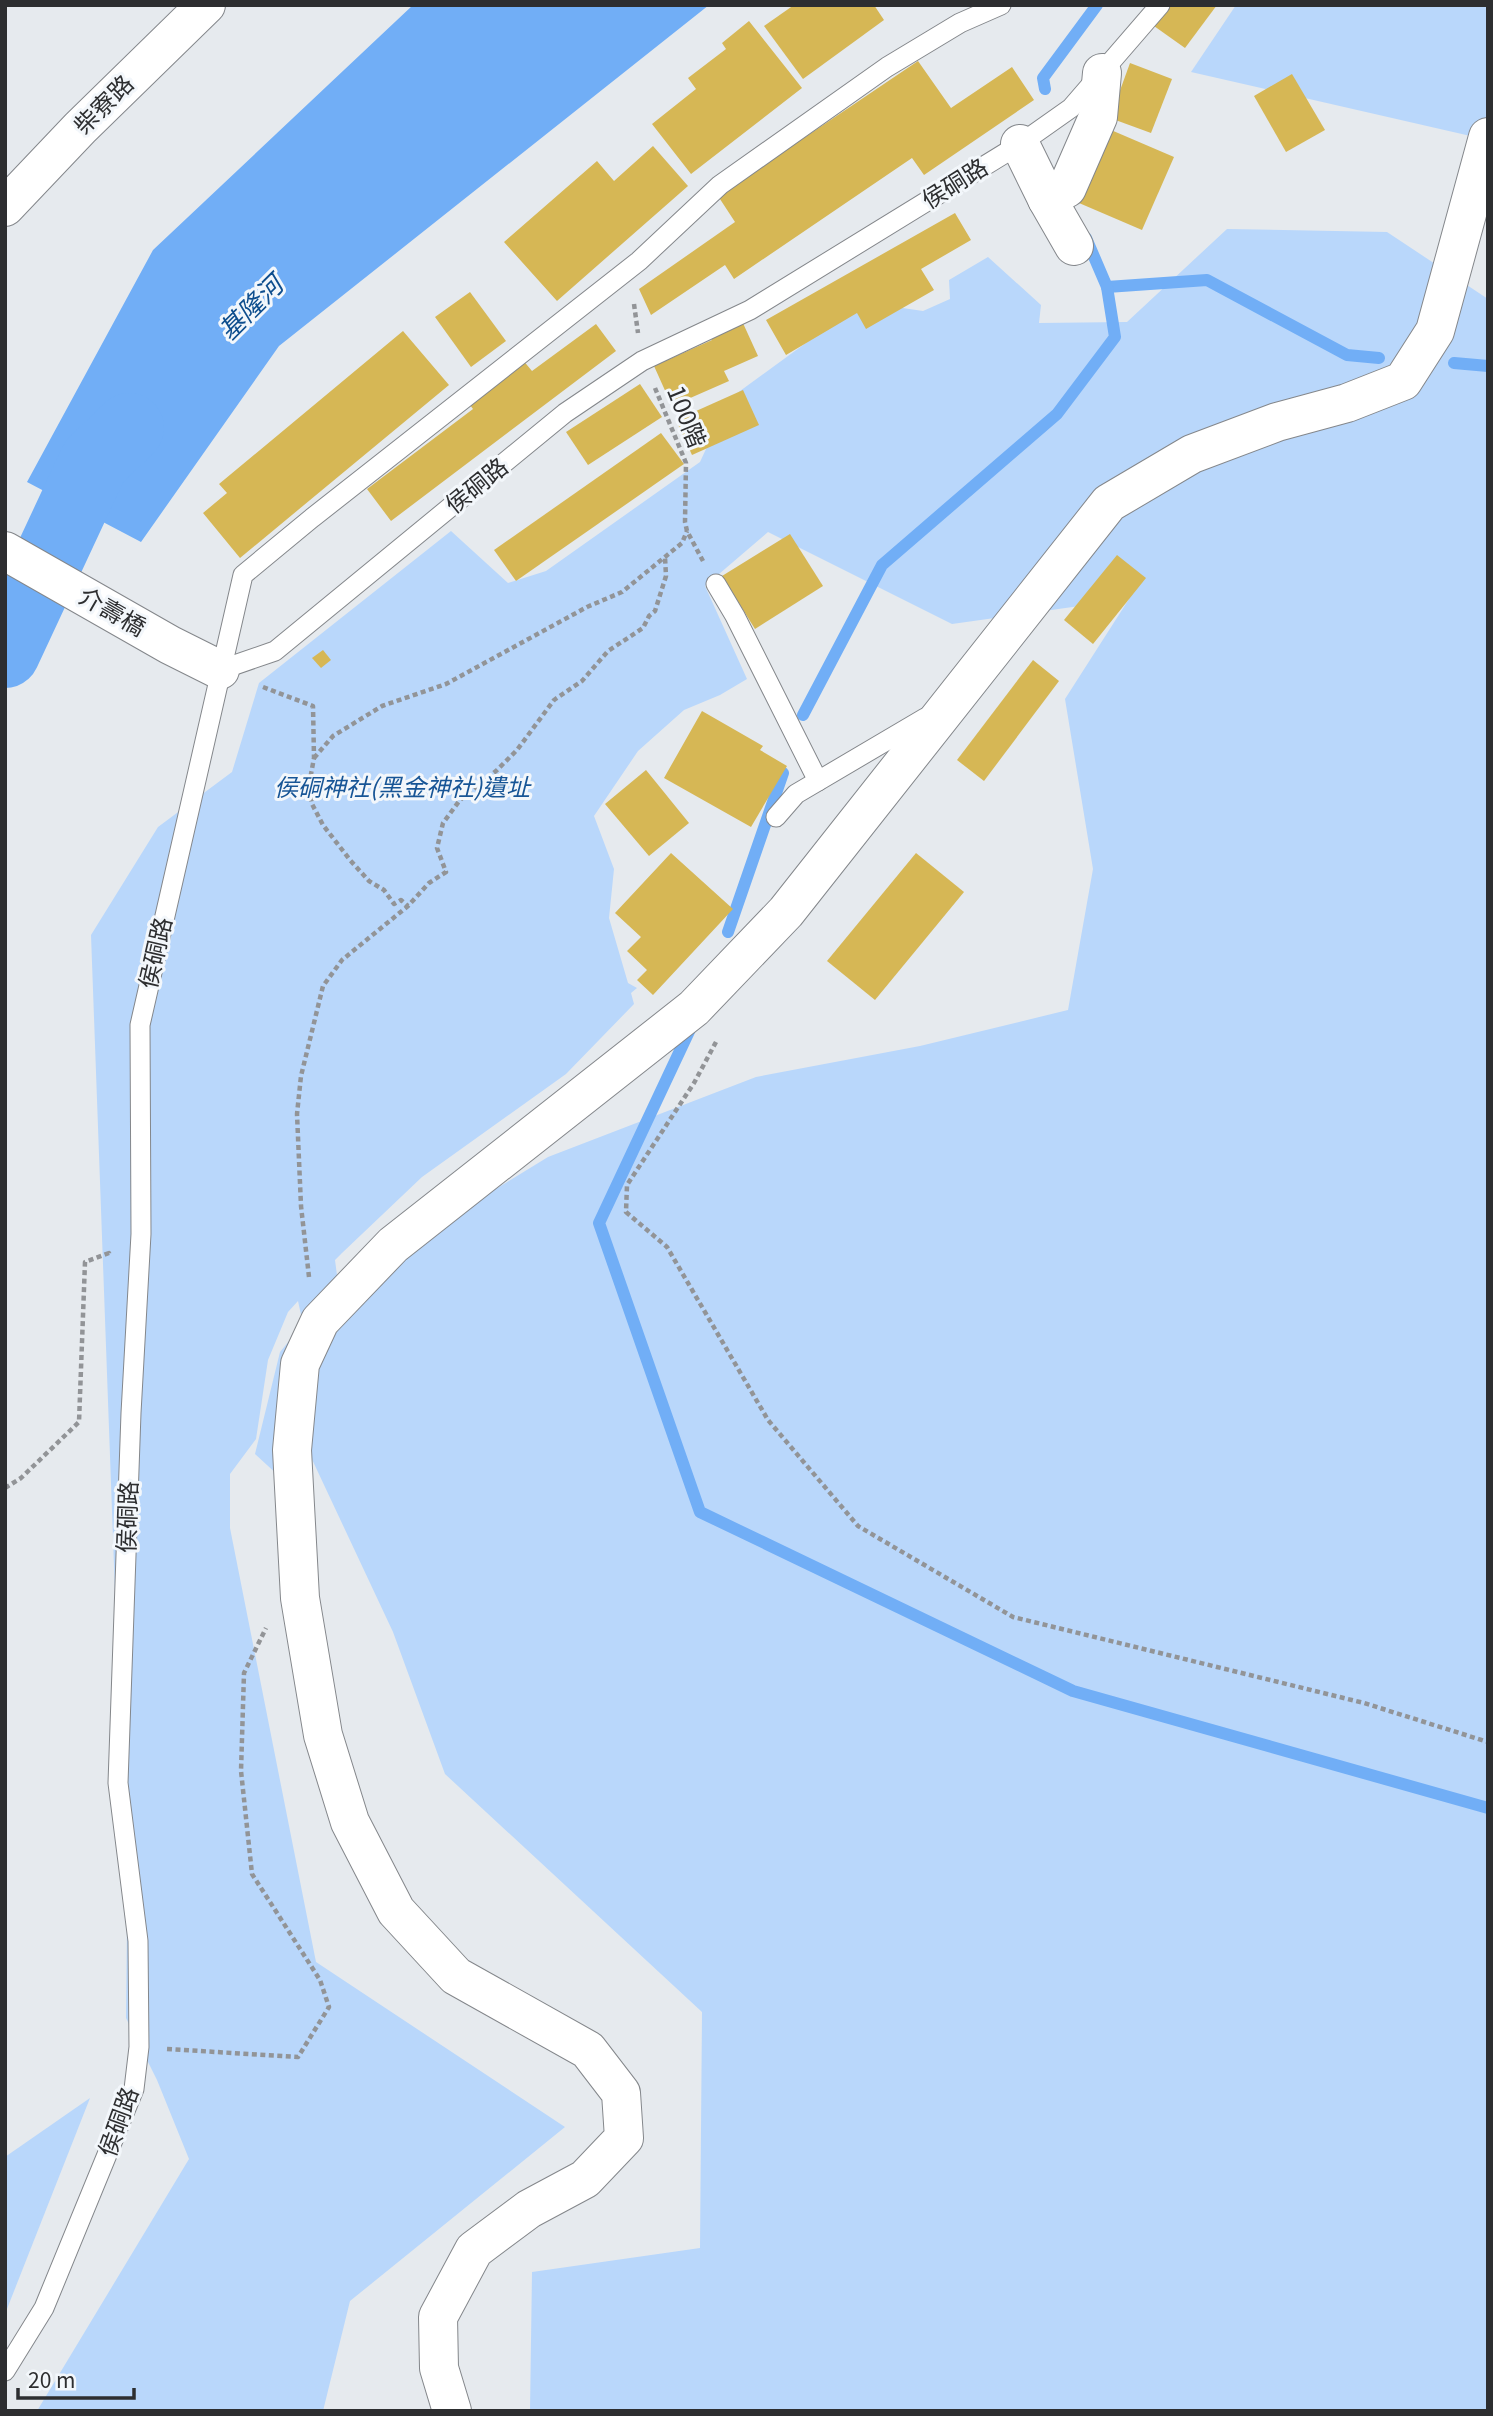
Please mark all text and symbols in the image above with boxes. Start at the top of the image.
street label: 柴寮路 [64,65,140,141]
street label: 侯硐路 [914,148,993,216]
water label: 基隆河 [209,262,293,347]
street label: 100階 [660,380,717,452]
street label: 侯硐路 [436,448,514,520]
street label: 介壽橋 [73,577,153,643]
park label: 侯硐神社(黑金神社)遺址 [274,768,532,803]
street label: 侯硐路 [128,913,179,991]
street label: 侯硐路 [107,1480,144,1554]
street label: 侯硐路 [88,2081,145,2161]
scale bar [18,2356,133,2400]
text: 20 m [28,2364,75,2394]

